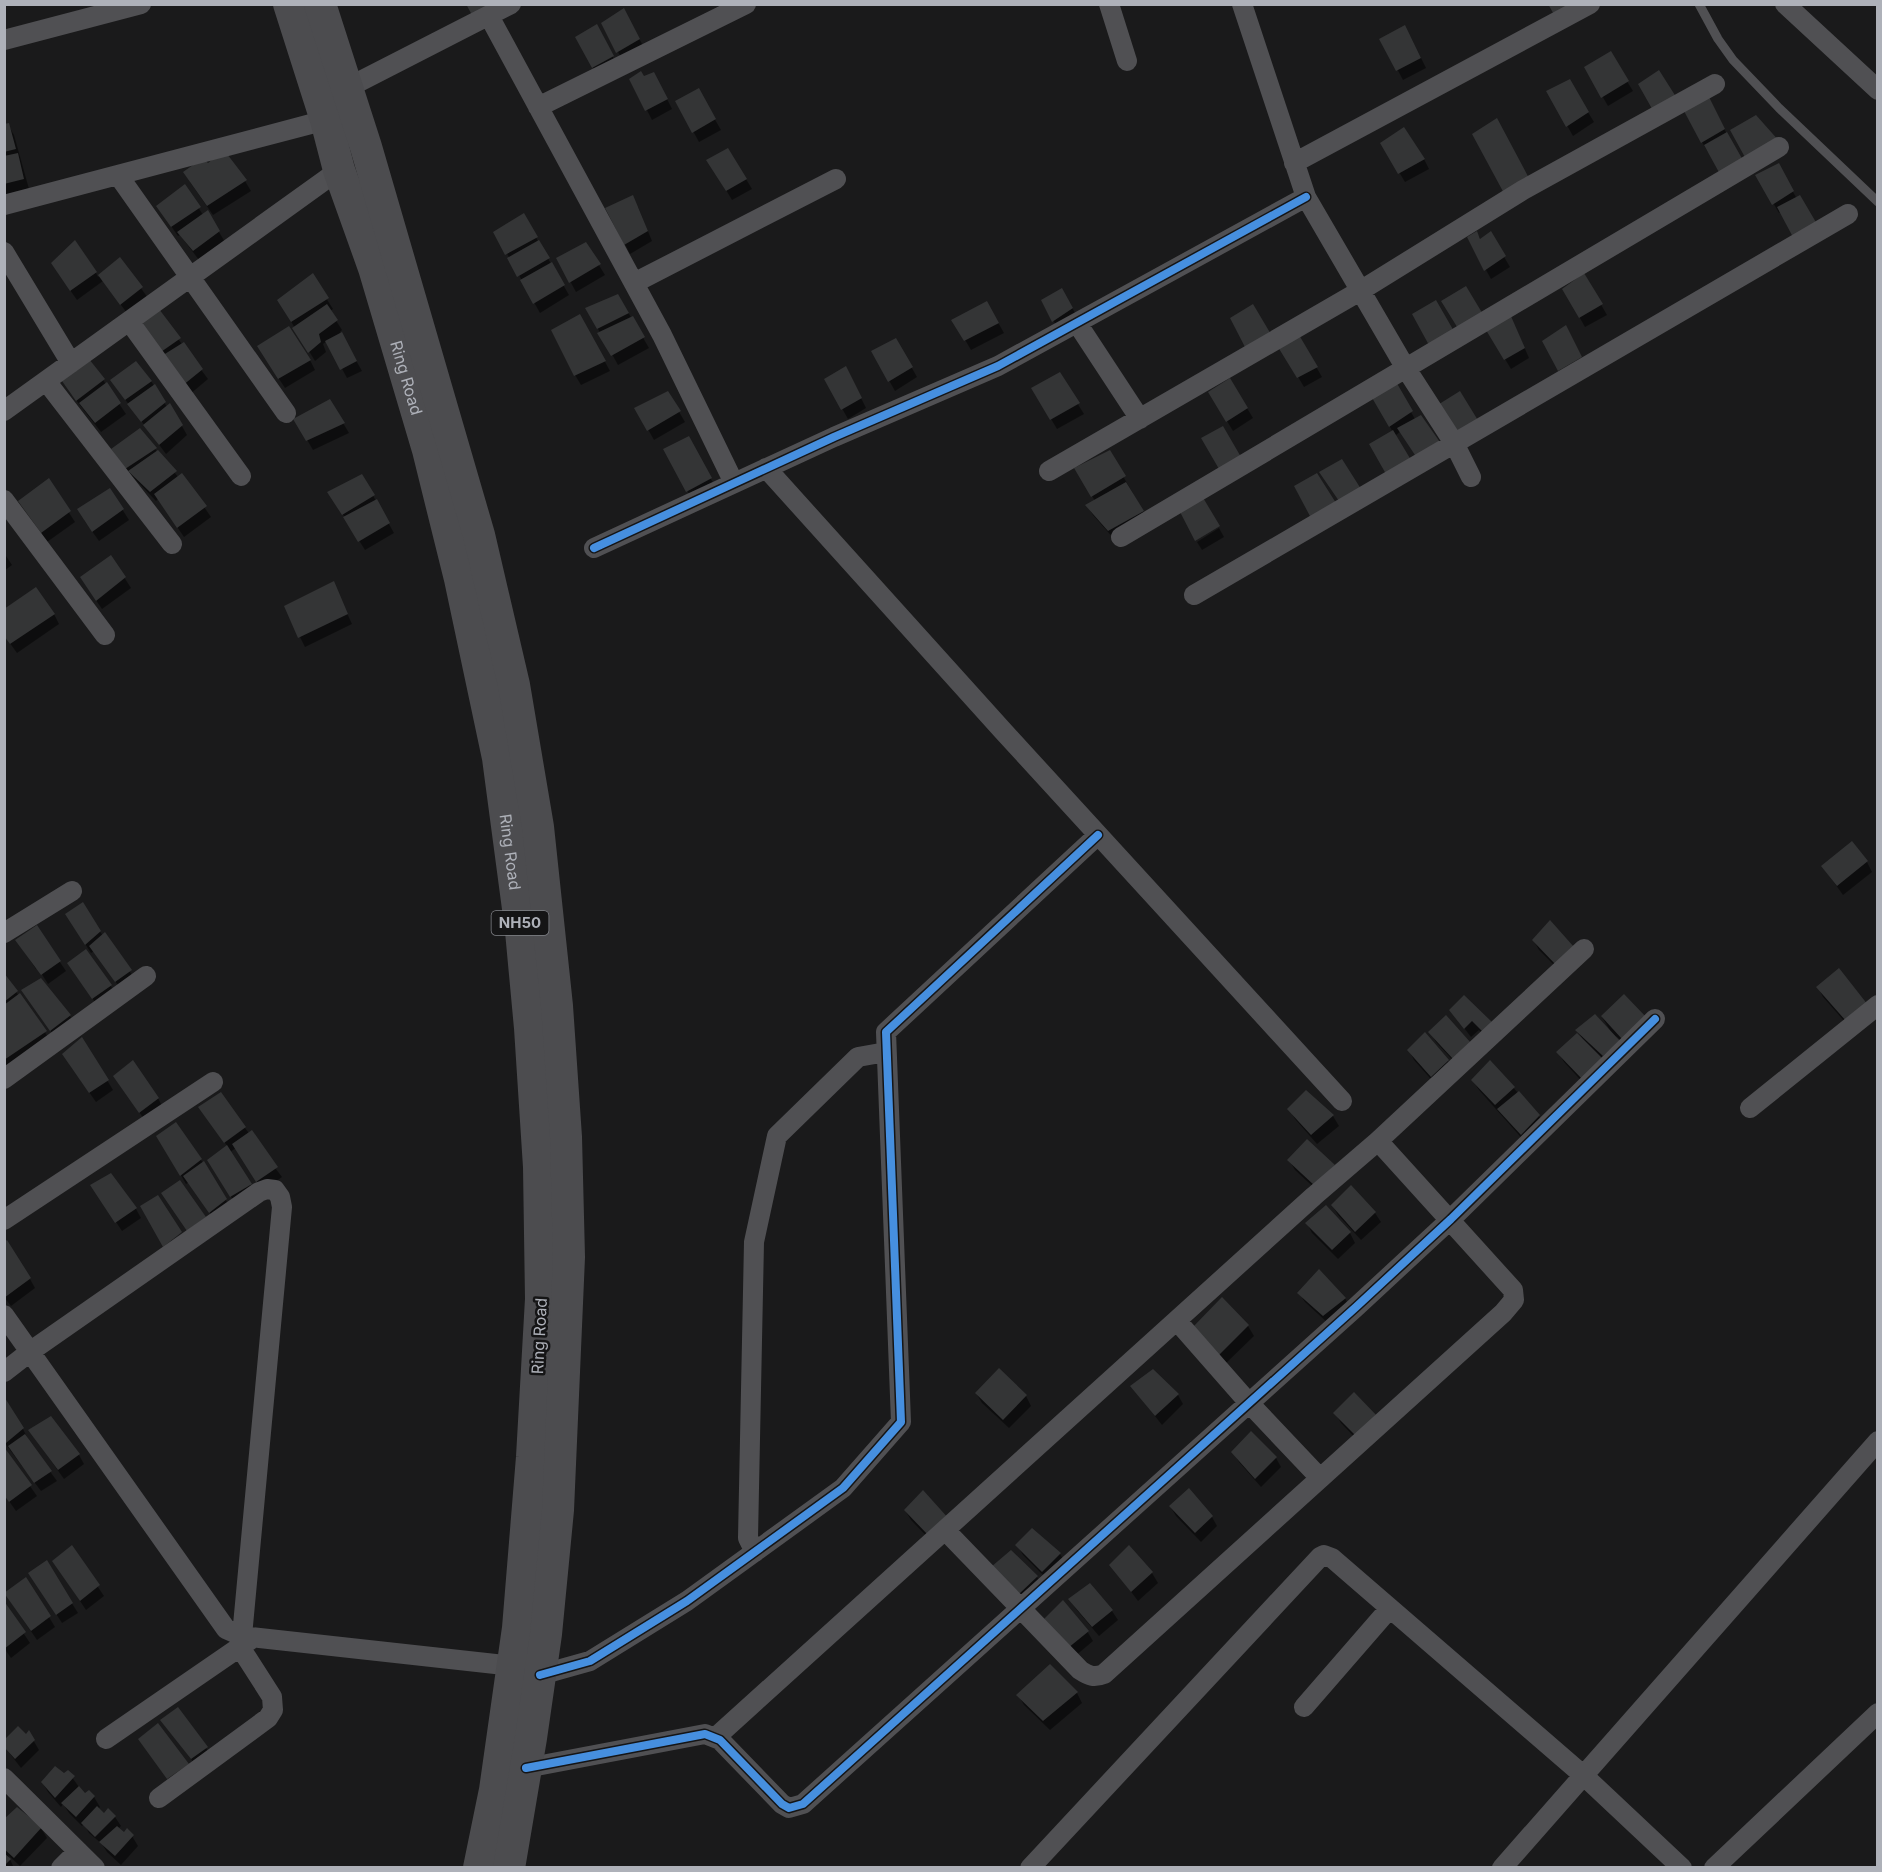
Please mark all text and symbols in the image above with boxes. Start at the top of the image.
street label: Ring Road [386,338,427,417]
street label: Ring Road [496,813,525,891]
road number: NH50 [492,911,548,935]
street label: Ring Road [527,1297,551,1375]

